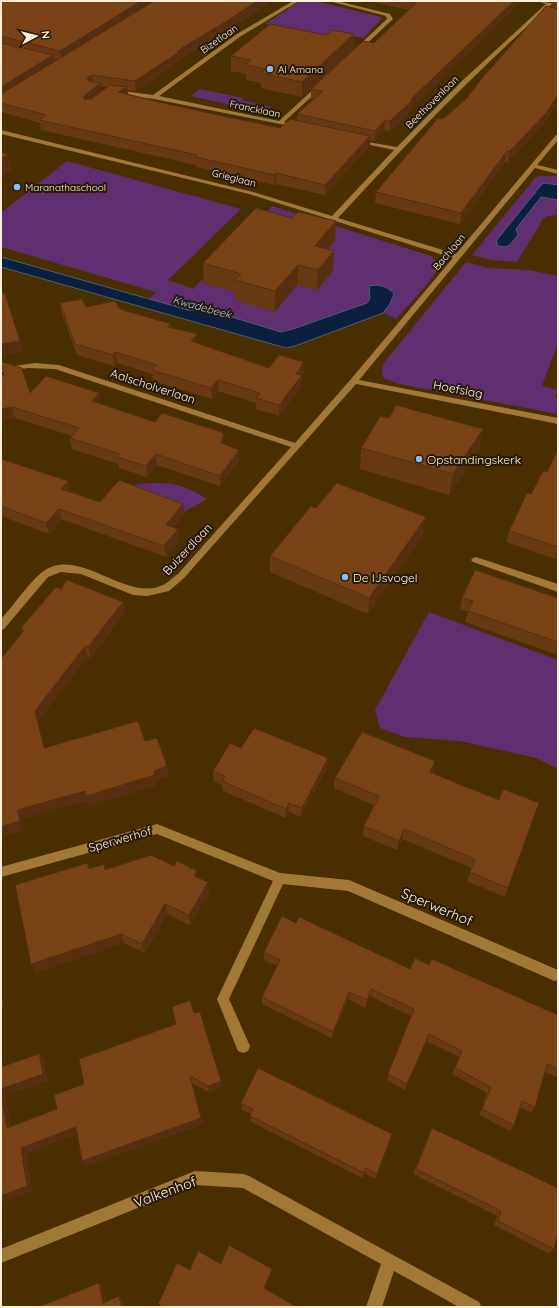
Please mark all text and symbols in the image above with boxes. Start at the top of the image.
north arrow [16,16,56,56]
street label: Bizetlaan [198,21,240,57]
text: N [38,30,53,40]
place label: Al Amana [278,63,323,76]
marker: Al Amana [265,64,275,74]
street label: Beethovenlaan [403,73,461,131]
street label: Francklaan [228,97,282,121]
street label: Grieglaan [211,166,257,190]
place label: Maranathaschool [25,181,106,194]
marker: Maranathaschool [12,182,22,192]
street label: Bachlaan [430,231,468,273]
water label: Kwadebeek [171,292,234,322]
street label: Aalscholverlaan [109,365,197,407]
street label: Hoefslag [432,377,484,401]
place label: Opstandingskerk [427,452,521,467]
marker: Opstandingskerk [414,454,424,464]
street label: Buizerdlaan [159,520,215,578]
place label: De IJsvogel [353,570,418,585]
marker: De IJsvogel [340,572,350,582]
street label: Sperwerhof [87,823,154,855]
street label: Sperwerhof [399,884,475,930]
street label: Valkenhof [131,1172,199,1212]

